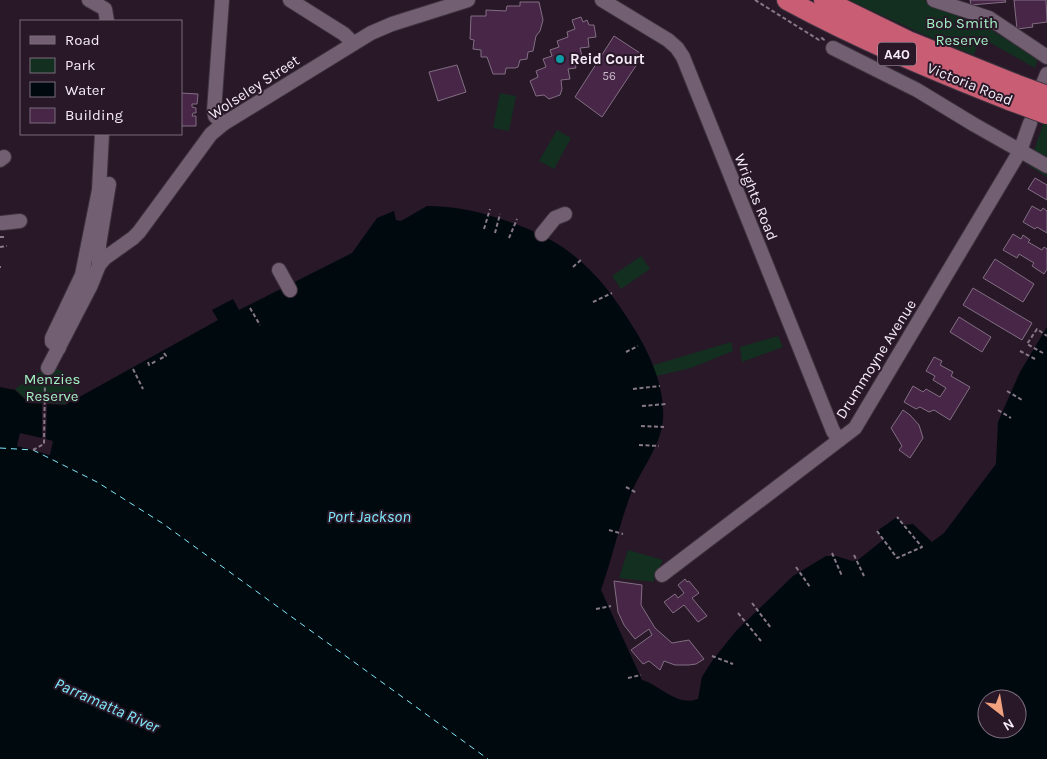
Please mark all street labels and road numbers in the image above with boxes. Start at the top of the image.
road number: A40 [878,42,916,66]
street label: Wolseley Street [205,51,303,123]
street label: Victoria Road [925,59,1015,109]
street label: Wrights Road [730,151,782,243]
street label: Drummoyne Avenue [832,296,920,422]

